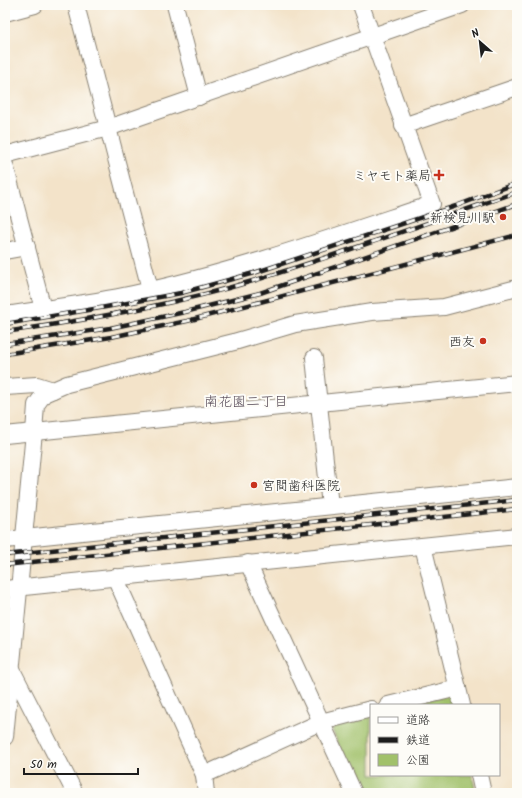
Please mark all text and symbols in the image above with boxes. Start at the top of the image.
north arrow [460,22,500,62]
text: N [468,24,483,44]
place label: ミヤモト薬局 [353,166,431,187]
marker: ミヤモト薬局 [434,170,444,180]
place label: 新検見川駅 [430,208,495,229]
marker: 新検見川駅 [498,212,508,222]
place label: 西友 [449,332,475,353]
marker: 西友 [478,336,488,346]
district label: 南花園二丁目 [204,391,288,413]
place label: 宮間歯科医院 [262,476,340,497]
marker: 宮間歯科医院 [249,480,259,490]
legend [370,704,500,776]
text: 道路 [406,711,430,730]
text: 鉄道 [406,731,430,750]
scale bar [24,750,138,776]
text: 公園 [406,751,430,770]
text: 50 m [30,755,57,774]

